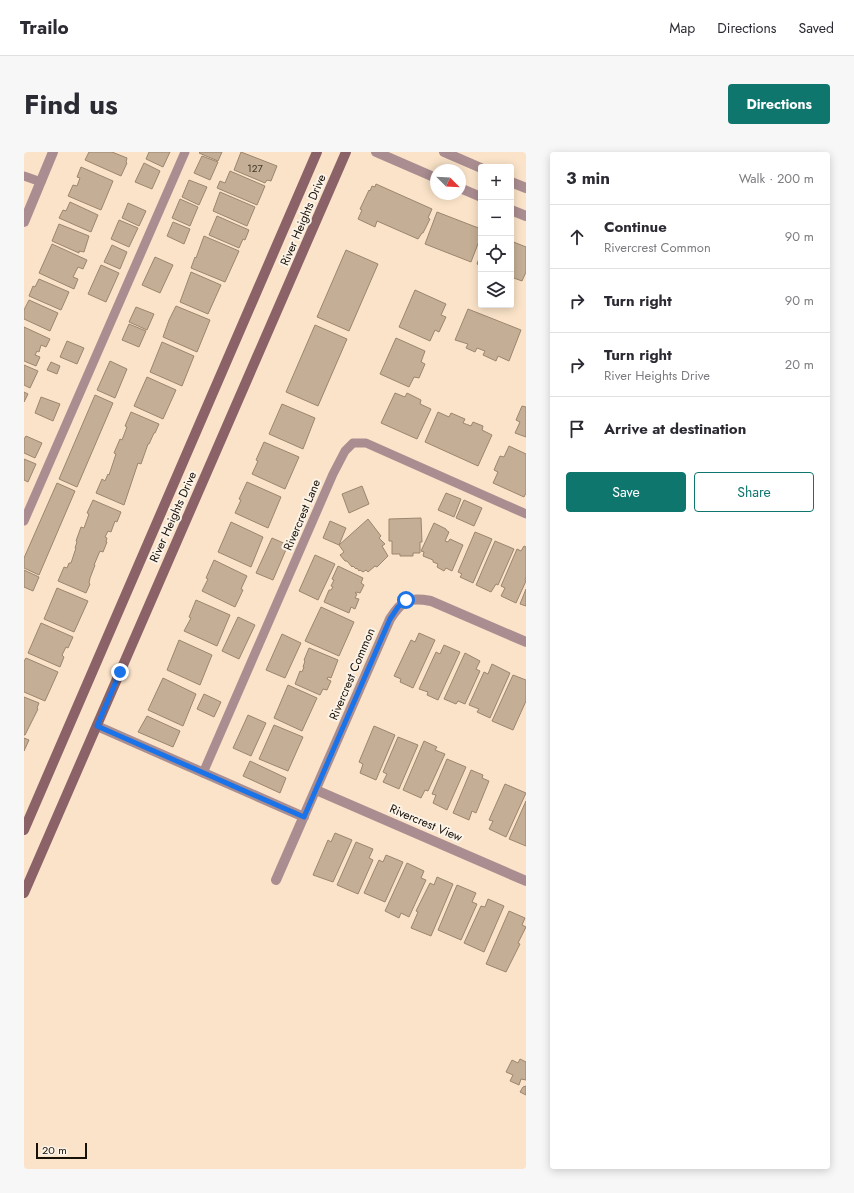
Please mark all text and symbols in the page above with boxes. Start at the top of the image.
text: Trailo [20,14,69,41]
text: Map [669,18,695,38]
text: Directions [717,18,777,38]
text: Saved [799,18,834,38]
text: Find us [24,84,118,125]
button: Directions [728,84,830,124]
house number: 127 [247,161,263,176]
north arrow [430,164,466,200]
map controls [478,164,514,308]
button: + [478,164,514,200]
text: 3 min [566,166,610,190]
text: Walk · 200 m [739,169,814,188]
street label: River Heights Drive [276,171,330,269]
button: − [478,200,514,236]
text: Continue [604,216,667,238]
icon: ahead [566,226,588,248]
text: 90 m [785,227,814,246]
button: locate [478,236,514,272]
text: Rivercrest Common [604,238,711,257]
button: layers [478,272,514,308]
icon: right [566,290,588,312]
text: Turn right [604,290,672,312]
text: 90 m [785,291,814,310]
text: Turn right [604,344,672,366]
icon: right [566,354,588,376]
text: 20 m [785,355,814,374]
text: River Heights Drive [604,366,710,385]
icon: arrive [566,418,588,440]
text: Arrive at destination [604,418,746,440]
street label: River Heights Drive [145,469,201,565]
button: Save [566,472,686,512]
button: Share [694,472,814,512]
street label: Rivercrest Lane [279,477,325,553]
route start [397,591,415,609]
street label: Rivercrest Common [324,625,380,723]
route end [111,663,129,681]
street label: Rivercrest View [387,800,466,847]
scale bar [36,1141,87,1160]
text: 20 m [42,1142,67,1158]

